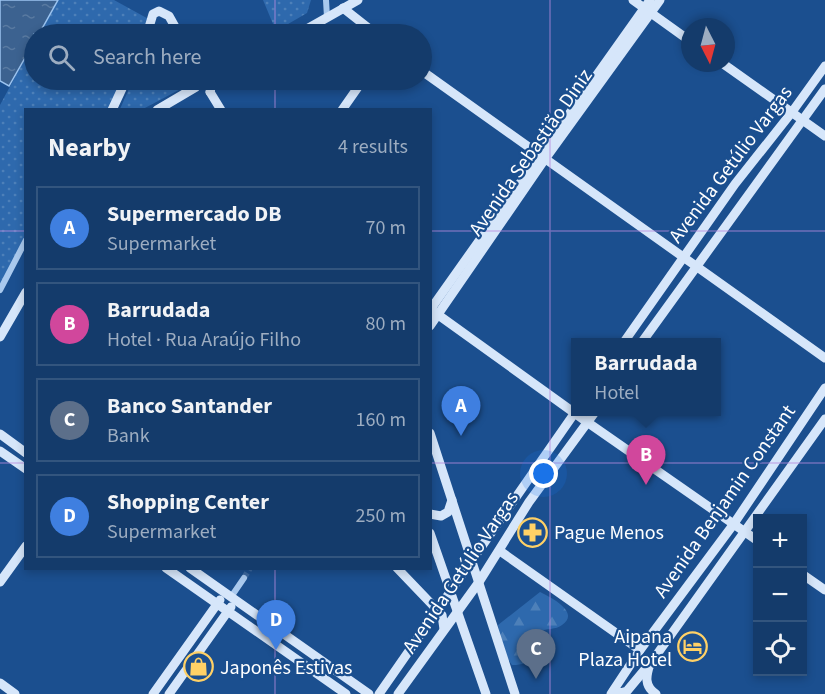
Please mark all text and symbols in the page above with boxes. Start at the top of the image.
north arrow [681,18,735,72]
search box [24,24,432,90]
icon: search [45,41,78,74]
text: Search here [93,41,201,73]
street label: Avenida Sebastião Diniz [462,63,599,242]
street label: Avenida Getúlio Vargas [662,80,799,249]
text: Nearby [48,129,131,166]
text: 4 results [338,133,408,161]
text: Supermercado DB [107,198,281,230]
text: A [64,214,75,242]
text: 70 m [366,214,406,242]
text: Supermarket [107,230,216,258]
text: Barrudada [107,294,210,326]
text: B [63,310,76,338]
text: 80 m [366,310,406,338]
text: Hotel · Rua Araújo Filho [107,326,301,354]
popup [571,338,721,416]
text: Barrudada [594,347,698,379]
text: Hotel [594,379,639,407]
pin: A [442,386,480,436]
text: Banco Santander [107,390,272,422]
street label: Avenida Benjamin Constant [647,399,802,604]
text: C [64,406,75,434]
text: 160 m [356,406,406,434]
text: Bank [107,422,150,450]
pin: B [626,436,666,485]
your location [529,459,558,488]
text: Shopping Center [107,486,269,518]
street label: Avenida Getúlio Vargas [396,486,526,659]
text: D [63,502,76,530]
text: 250 m [356,502,406,530]
map controls [753,514,807,676]
button: + [753,514,807,568]
pharmacy icon: Pague Menos [517,516,549,548]
text: Supermarket [107,518,216,546]
place label: Pague Menos [554,519,664,547]
button: − [753,568,807,622]
pin: D [256,600,296,650]
button: locate [753,622,807,676]
place label: Aipana Plaza Hotel [578,623,672,674]
pin: C [516,630,556,679]
hotel icon: Aipana Plaza Hotel [677,631,709,663]
shop icon: Japonês Estivas [183,651,215,683]
place label: Japonês Estivas [220,654,352,682]

